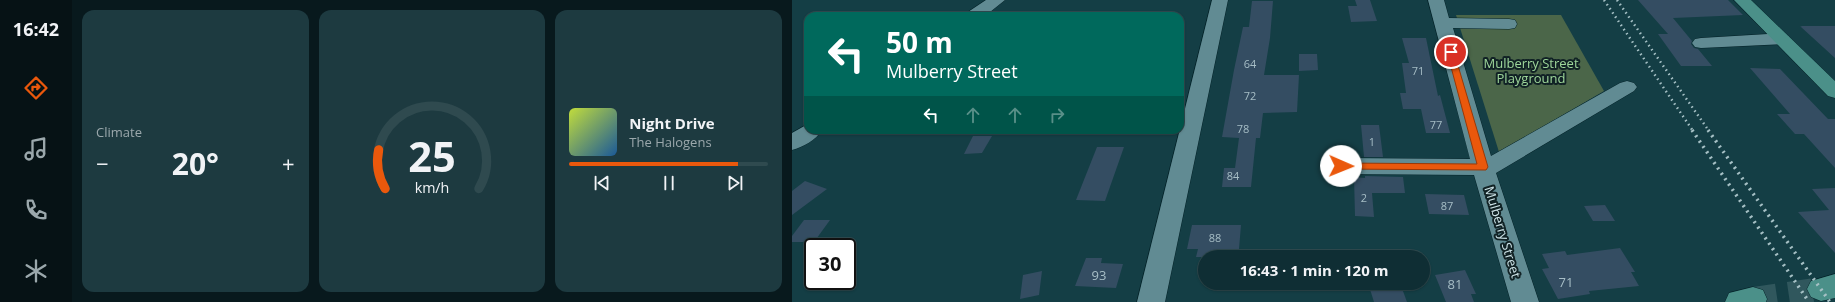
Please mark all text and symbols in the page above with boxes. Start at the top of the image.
text: 16:42 [13,17,59,41]
text: 50 m [886,23,953,61]
icon: left [820,28,872,80]
pin [1434,35,1468,69]
icon: arrive [1440,41,1462,63]
park label: Mulberry Street Playground [1483,54,1579,87]
house number: 64 [1244,56,1257,71]
text: Mulberry Street [886,59,1018,83]
house number: 71 [1412,63,1424,78]
icon: directions [22,74,50,102]
house number: 72 [1244,88,1256,103]
icon: left [920,104,942,126]
icon: ahead [962,104,984,126]
icon: ahead [1004,104,1026,126]
icon: right [1046,104,1068,126]
text: Night Drive [629,113,715,133]
house number: 77 [1430,117,1442,132]
house number: 78 [1237,121,1249,136]
text: Climate [96,123,142,141]
text: 25 [408,128,456,184]
text: The Halogens [629,133,712,151]
house number: 1 [1369,134,1375,149]
icon: music [22,135,50,163]
text: 20° [172,143,219,184]
position arrow [1320,145,1362,187]
text: − [96,148,109,178]
text: + [282,148,295,178]
house number: 84 [1227,168,1240,183]
icon: previous [591,172,613,194]
icon: pause [658,172,680,194]
icon: next [724,172,746,194]
text: km/h [415,178,449,197]
street label: Mulberry Street [1481,184,1526,280]
house number: 2 [1361,190,1367,205]
icon: phone [22,196,50,224]
house number: 87 [1441,198,1453,213]
house number: 88 [1209,230,1221,245]
speed limit sign: 30 [804,238,856,290]
icon: climate [22,257,50,285]
text: 16:43 · 1 min · 120 m [1240,260,1388,280]
house number: 93 [1092,266,1106,284]
house number: 71 [1559,273,1573,291]
house number: 81 [1448,275,1462,293]

